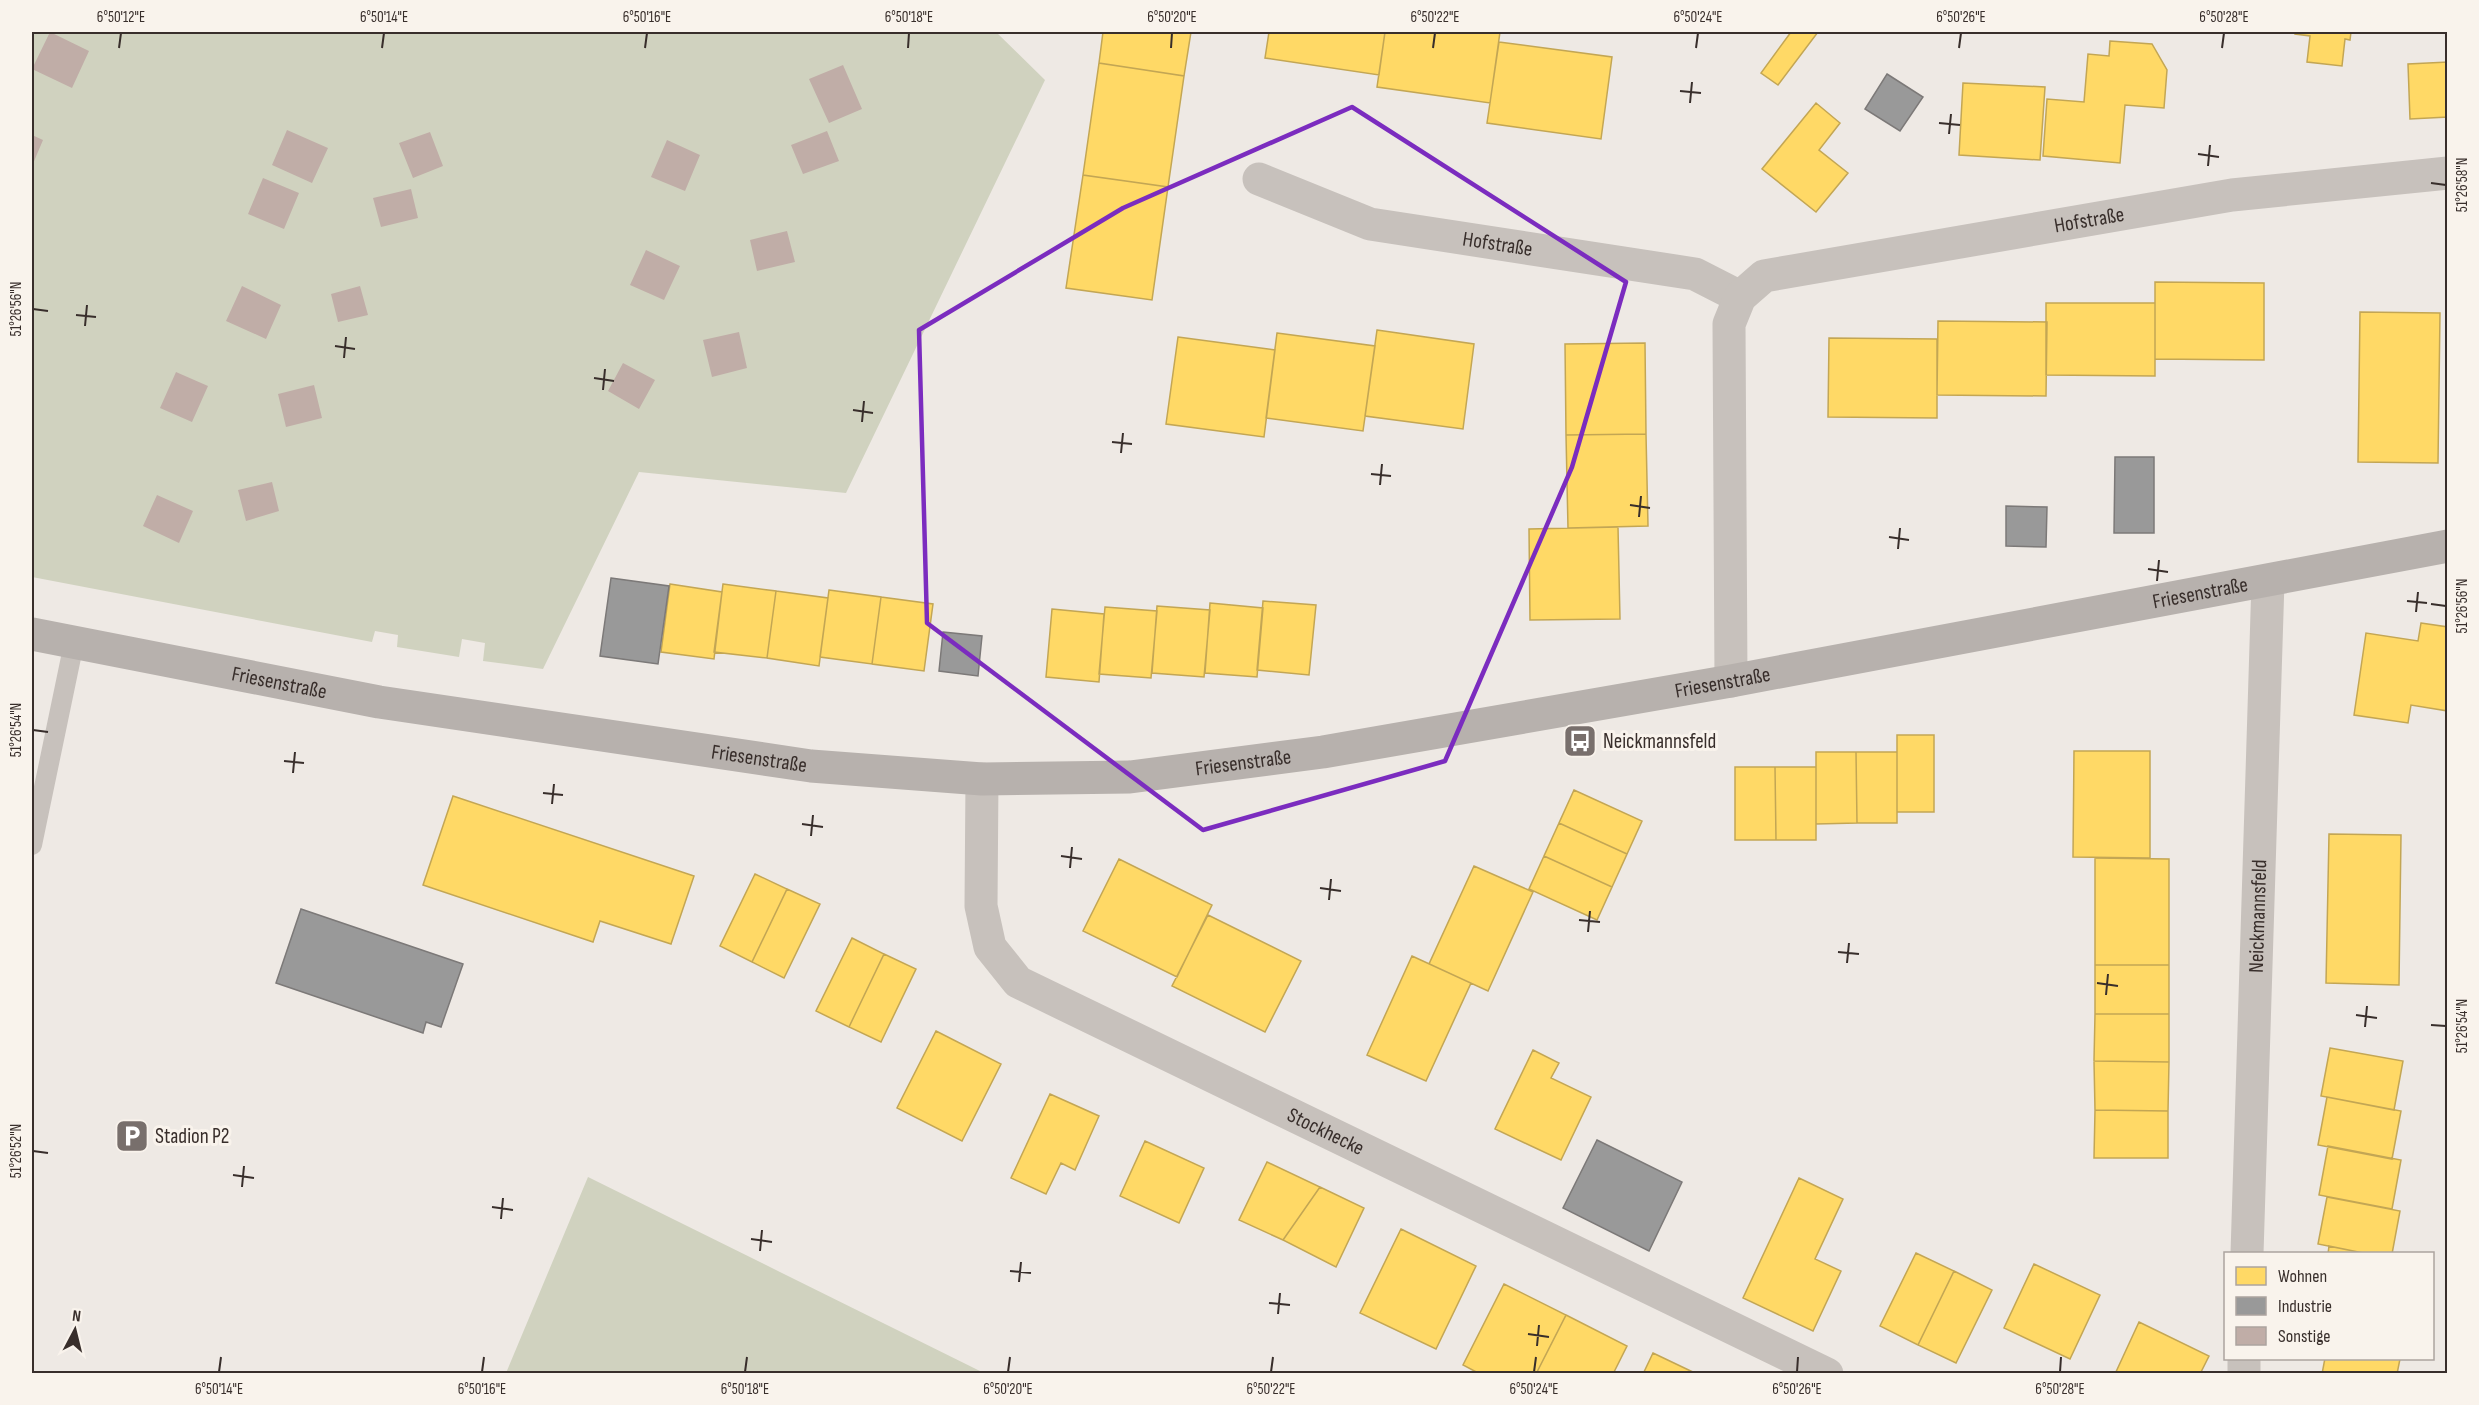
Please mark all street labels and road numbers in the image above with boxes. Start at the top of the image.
street label: Hofstraße [2052,201,2126,238]
street label: Hofstraße [1461,226,1534,261]
street label: Friesenstraße [2151,571,2250,614]
street label: Friesenstraße [230,661,329,704]
street label: Friesenstraße [1673,661,1772,703]
street label: Friesenstraße [710,739,809,778]
street label: Friesenstraße [1194,744,1293,781]
street label: Neickmannsfeld [2243,859,2272,973]
street label: Stockhecke [1283,1102,1368,1160]

